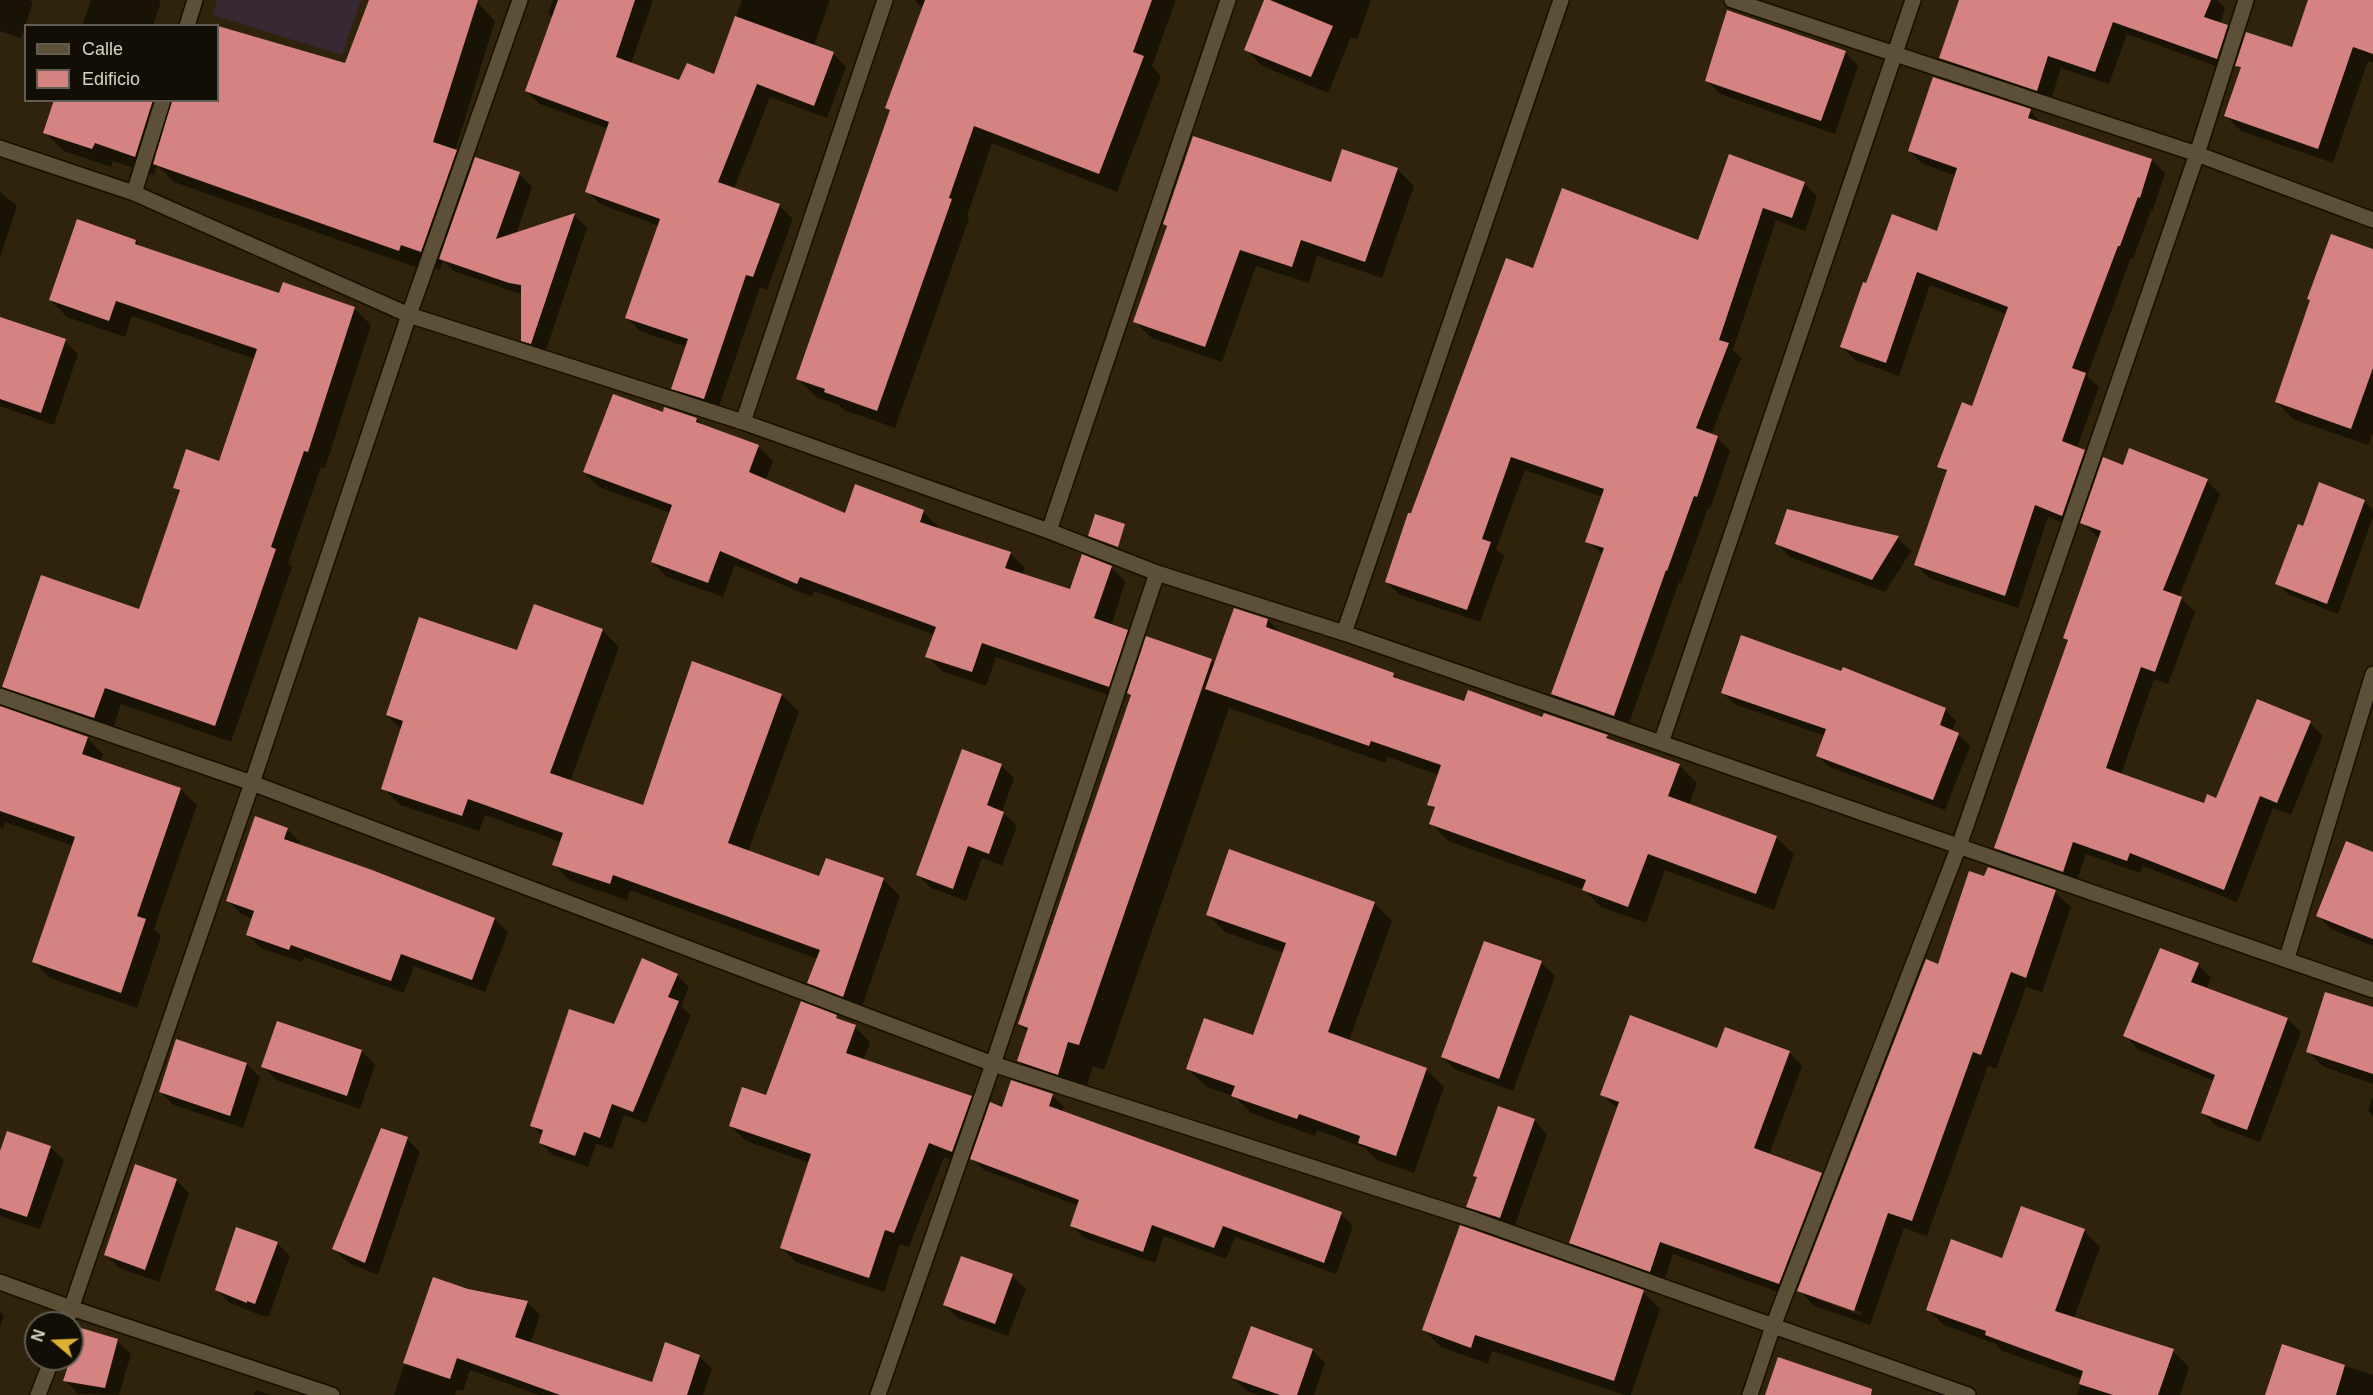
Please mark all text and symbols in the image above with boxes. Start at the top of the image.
legend [24,24,219,102]
text: Calle [82,39,123,59]
text: Edificio [82,69,140,89]
north arrow [24,1311,84,1371]
text: N [28,1327,48,1344]

